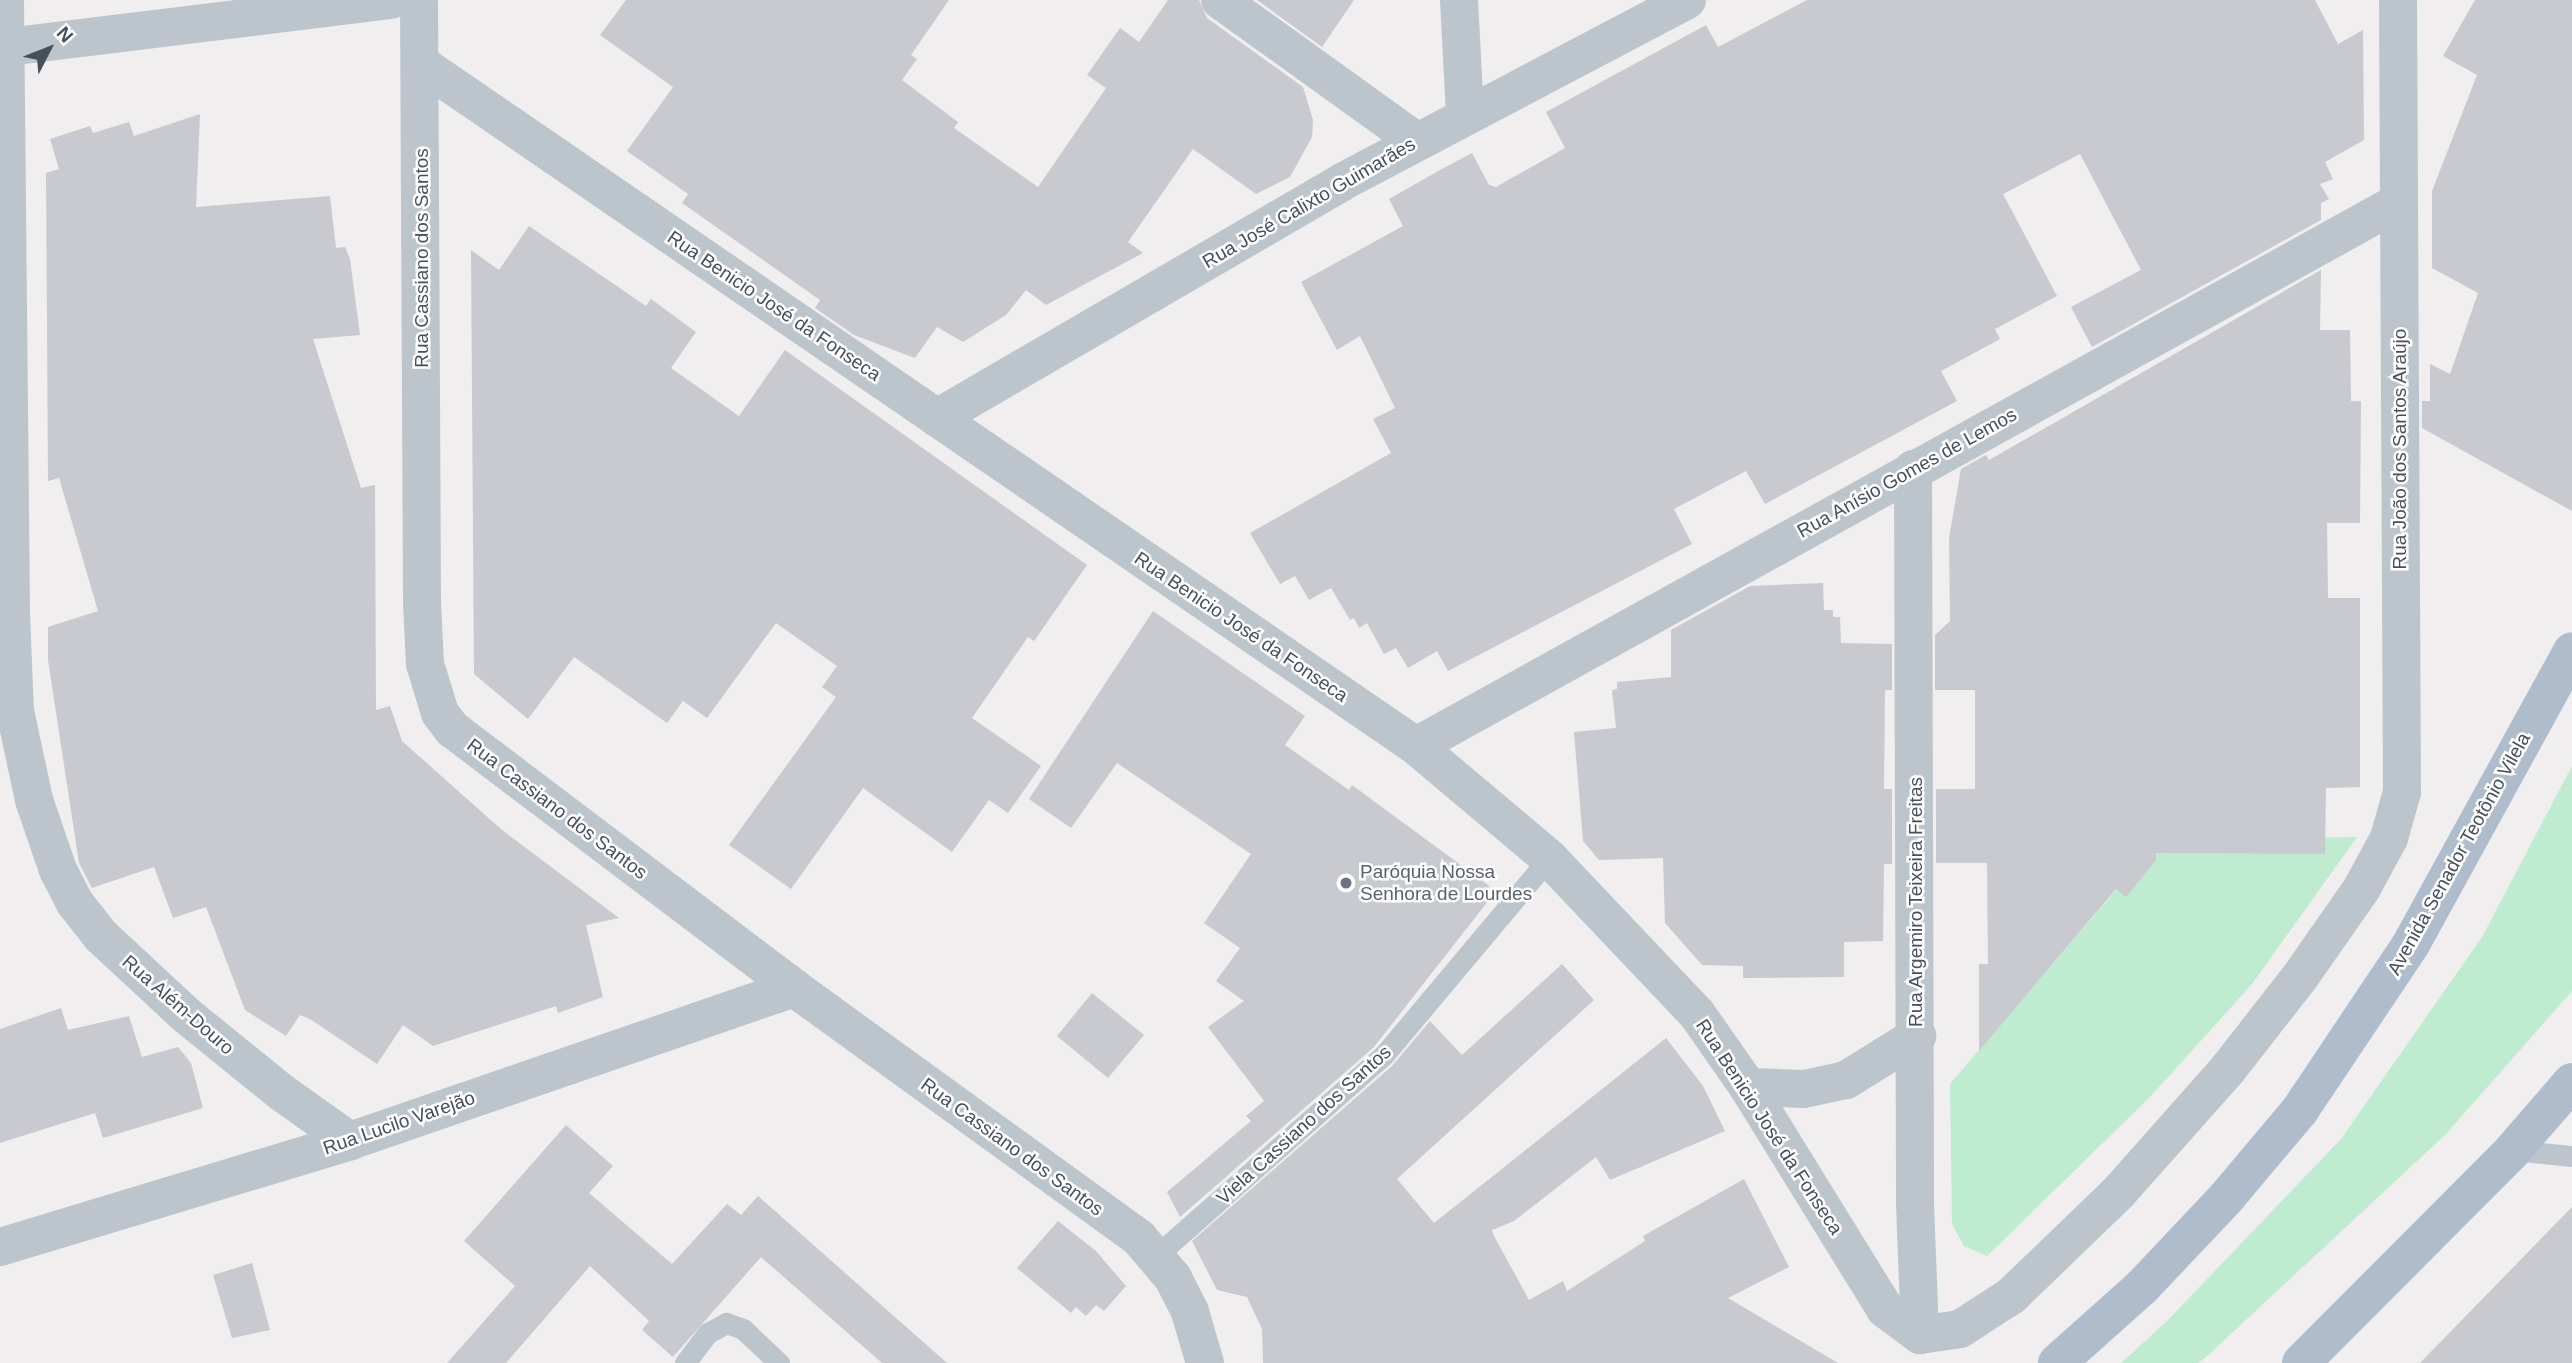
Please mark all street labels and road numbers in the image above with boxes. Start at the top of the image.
street label: Rua José Calixto Guimarães [1199,133,1419,273]
street label: Rua Cassiano dos Santos [411,148,433,368]
street label: Rua Benicio José da Fonseca [663,226,885,386]
street label: Rua João dos Santos Araújo [2389,328,2411,570]
street label: Rua Anísio Gomes de Lemos [1793,403,2021,543]
street label: Rua Benicio José da Fonseca [1130,547,1352,707]
street label: Avenida Senador Teotônio Vilela [2383,729,2535,979]
street label: Rua Cassiano dos Santos [462,734,652,884]
street label: Rua Argemiro Teixeira Freitas [1905,776,1927,1028]
street label: Rua Além-Douro [117,950,239,1060]
street label: Rua Benicio José da Fonseca [1691,1015,1847,1239]
street label: Viela Cassiano dos Santos [1212,1041,1396,1209]
street label: Rua Cassiano dos Santos [916,1073,1108,1221]
street label: Rua Lucilo Varejão [320,1086,478,1160]

